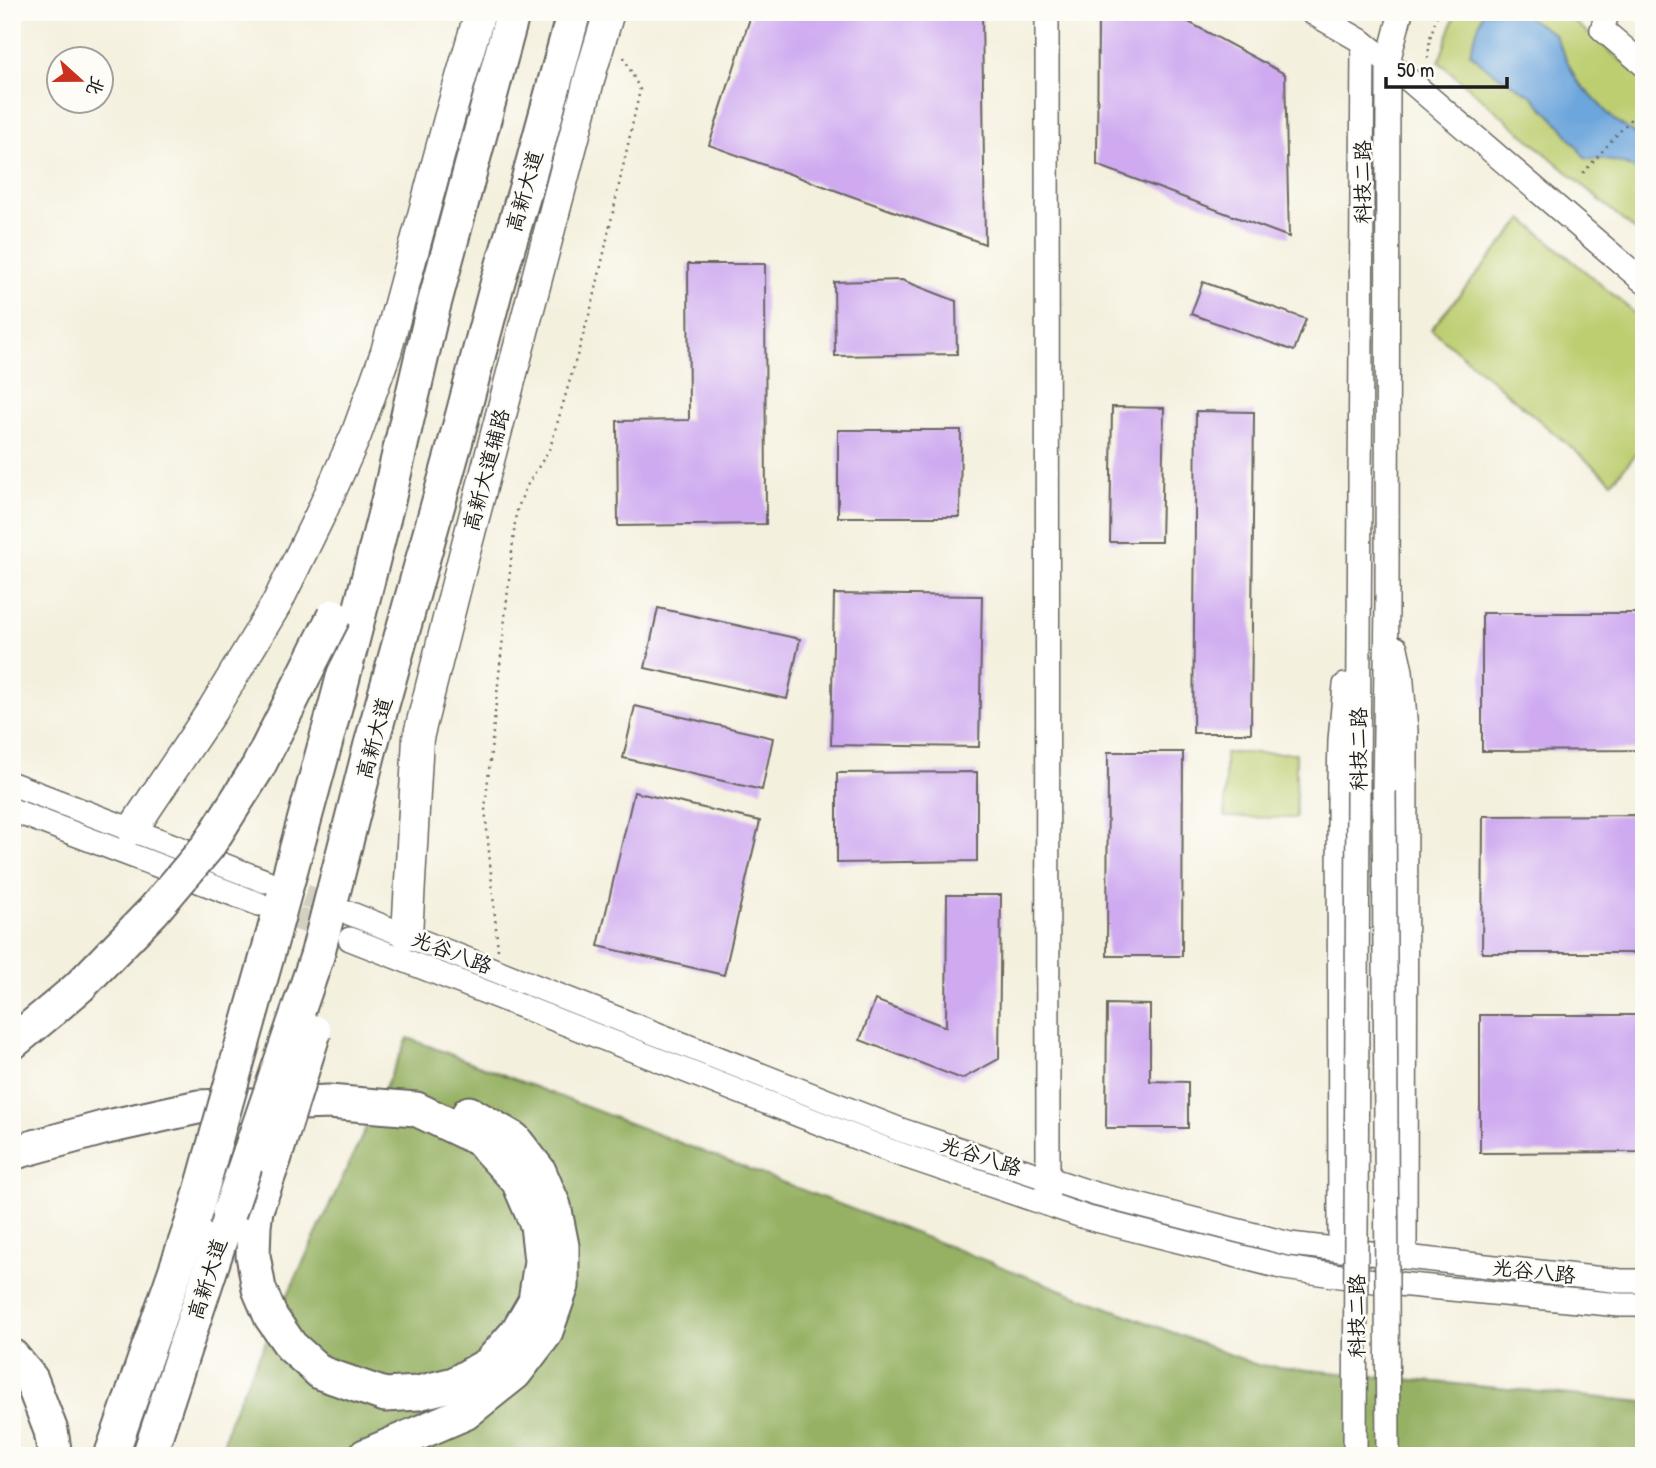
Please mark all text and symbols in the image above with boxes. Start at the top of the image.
north arrow [46,46,116,116]
scale bar [1386,46,1507,90]
text: 50 m [1397,55,1434,84]
text: 北 [80,73,111,100]
street label: 科技二路 [1348,140,1377,224]
street label: 高新大道 [498,147,550,235]
street label: 高新大道辅路 [456,405,516,535]
street label: 高新大道 [349,694,399,782]
street label: 科技二路 [1344,707,1373,791]
street label: 光谷八路 [408,923,496,981]
street label: 光谷八路 [937,1129,1025,1183]
street label: 高新大道 [180,1235,234,1323]
street label: 光谷八路 [1491,1252,1577,1290]
street label: 科技二路 [1342,1274,1371,1358]

